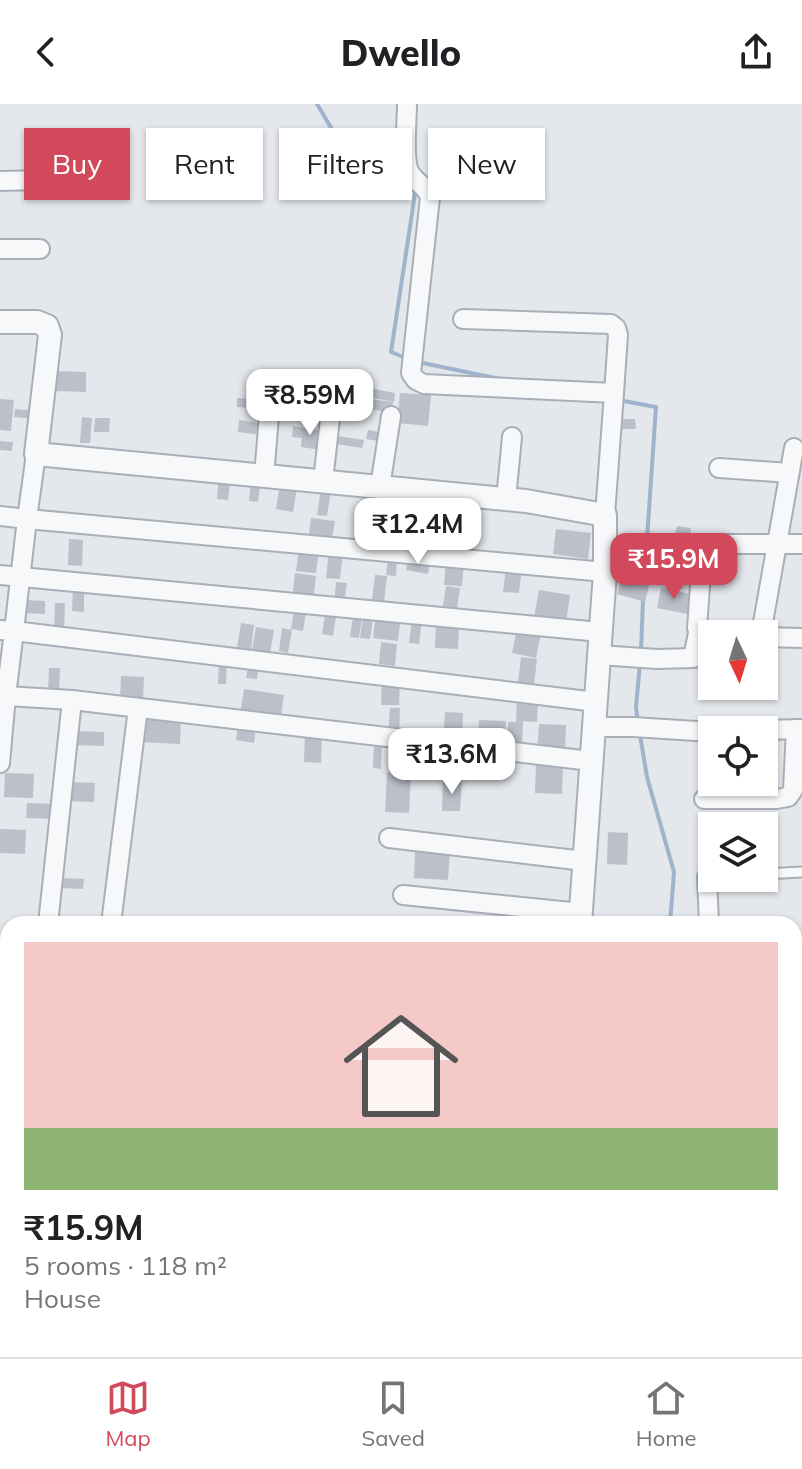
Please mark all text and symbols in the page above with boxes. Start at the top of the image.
icon: back [24,30,68,74]
text: Dwello [341,30,461,75]
icon: share [734,30,778,74]
chip: Buy [24,128,130,200]
chip: Rent [146,128,263,200]
chip: Filters [279,128,412,200]
chip: New [428,128,545,200]
pin: ₹8.59M [245,369,375,437]
text: ₹8.59M [264,378,356,411]
pin: ₹12.4M [353,498,483,566]
text: ₹12.4M [372,507,464,540]
pin: ₹15.9M [609,533,739,601]
text: ₹15.9M [628,542,720,575]
north arrow [698,620,778,700]
map controls [698,620,778,892]
button: locate [698,716,778,796]
pin: ₹13.6M [387,728,517,796]
text: ₹13.6M [406,737,498,770]
button: layers [698,812,778,892]
icon: home [329,994,473,1138]
text: ₹15.9M [24,1206,144,1249]
text: 5 rooms · 118 m² [24,1249,227,1282]
text: House [24,1282,101,1315]
tab: Map [105,1376,151,1452]
tab: Saved [362,1376,425,1452]
tab: Home [636,1376,697,1452]

